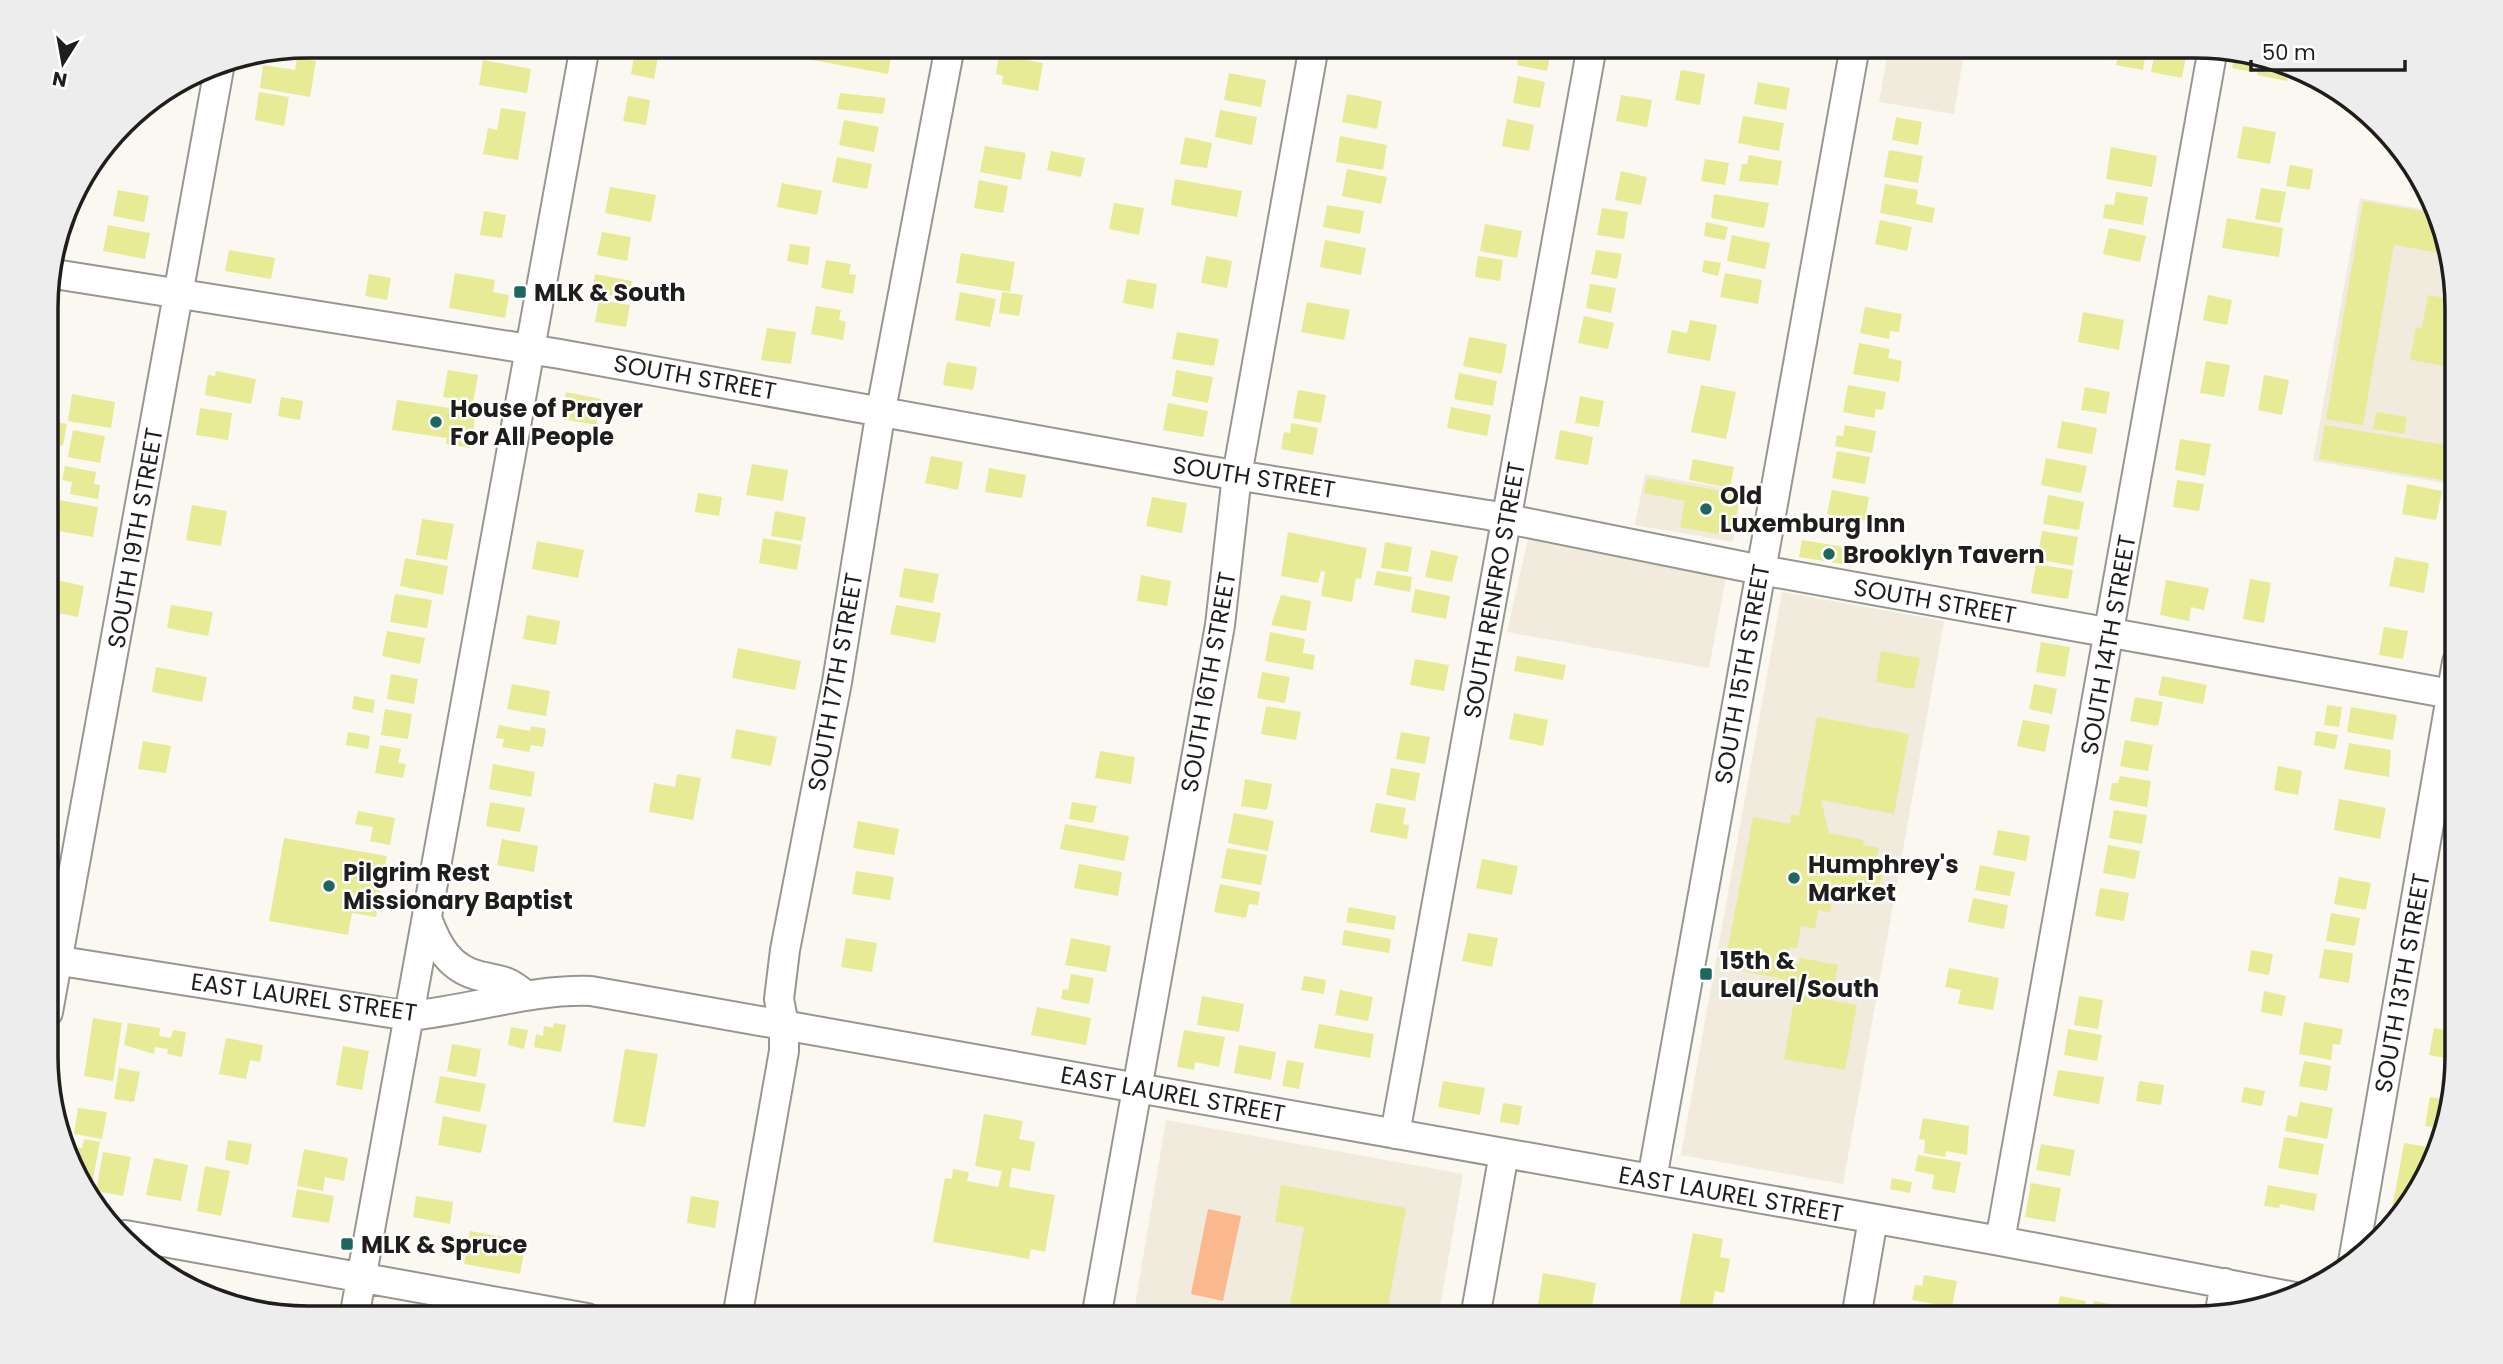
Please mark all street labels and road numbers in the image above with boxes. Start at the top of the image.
street label: SOUTH STREET [611,346,779,408]
street label: SOUTH 19TH STREET [99,425,171,651]
street label: SOUTH STREET [1170,448,1338,506]
street label: SOUTH RENFRO STREET [1455,459,1533,721]
street label: SOUTH 14TH STREET [2072,532,2144,758]
street label: SOUTH 15TH STREET [1706,561,1778,787]
street label: SOUTH 16TH STREET [1172,569,1244,795]
street label: SOUTH 17TH STREET [800,570,870,794]
street label: SOUTH STREET [1851,570,2019,632]
street label: SOUTH 13TH STREET [2366,871,2438,1095]
street label: EAST LAUREL STREET [189,965,419,1029]
street label: EAST LAUREL STREET [1058,1058,1288,1130]
street label: EAST LAUREL STREET [1616,1158,1846,1230]

